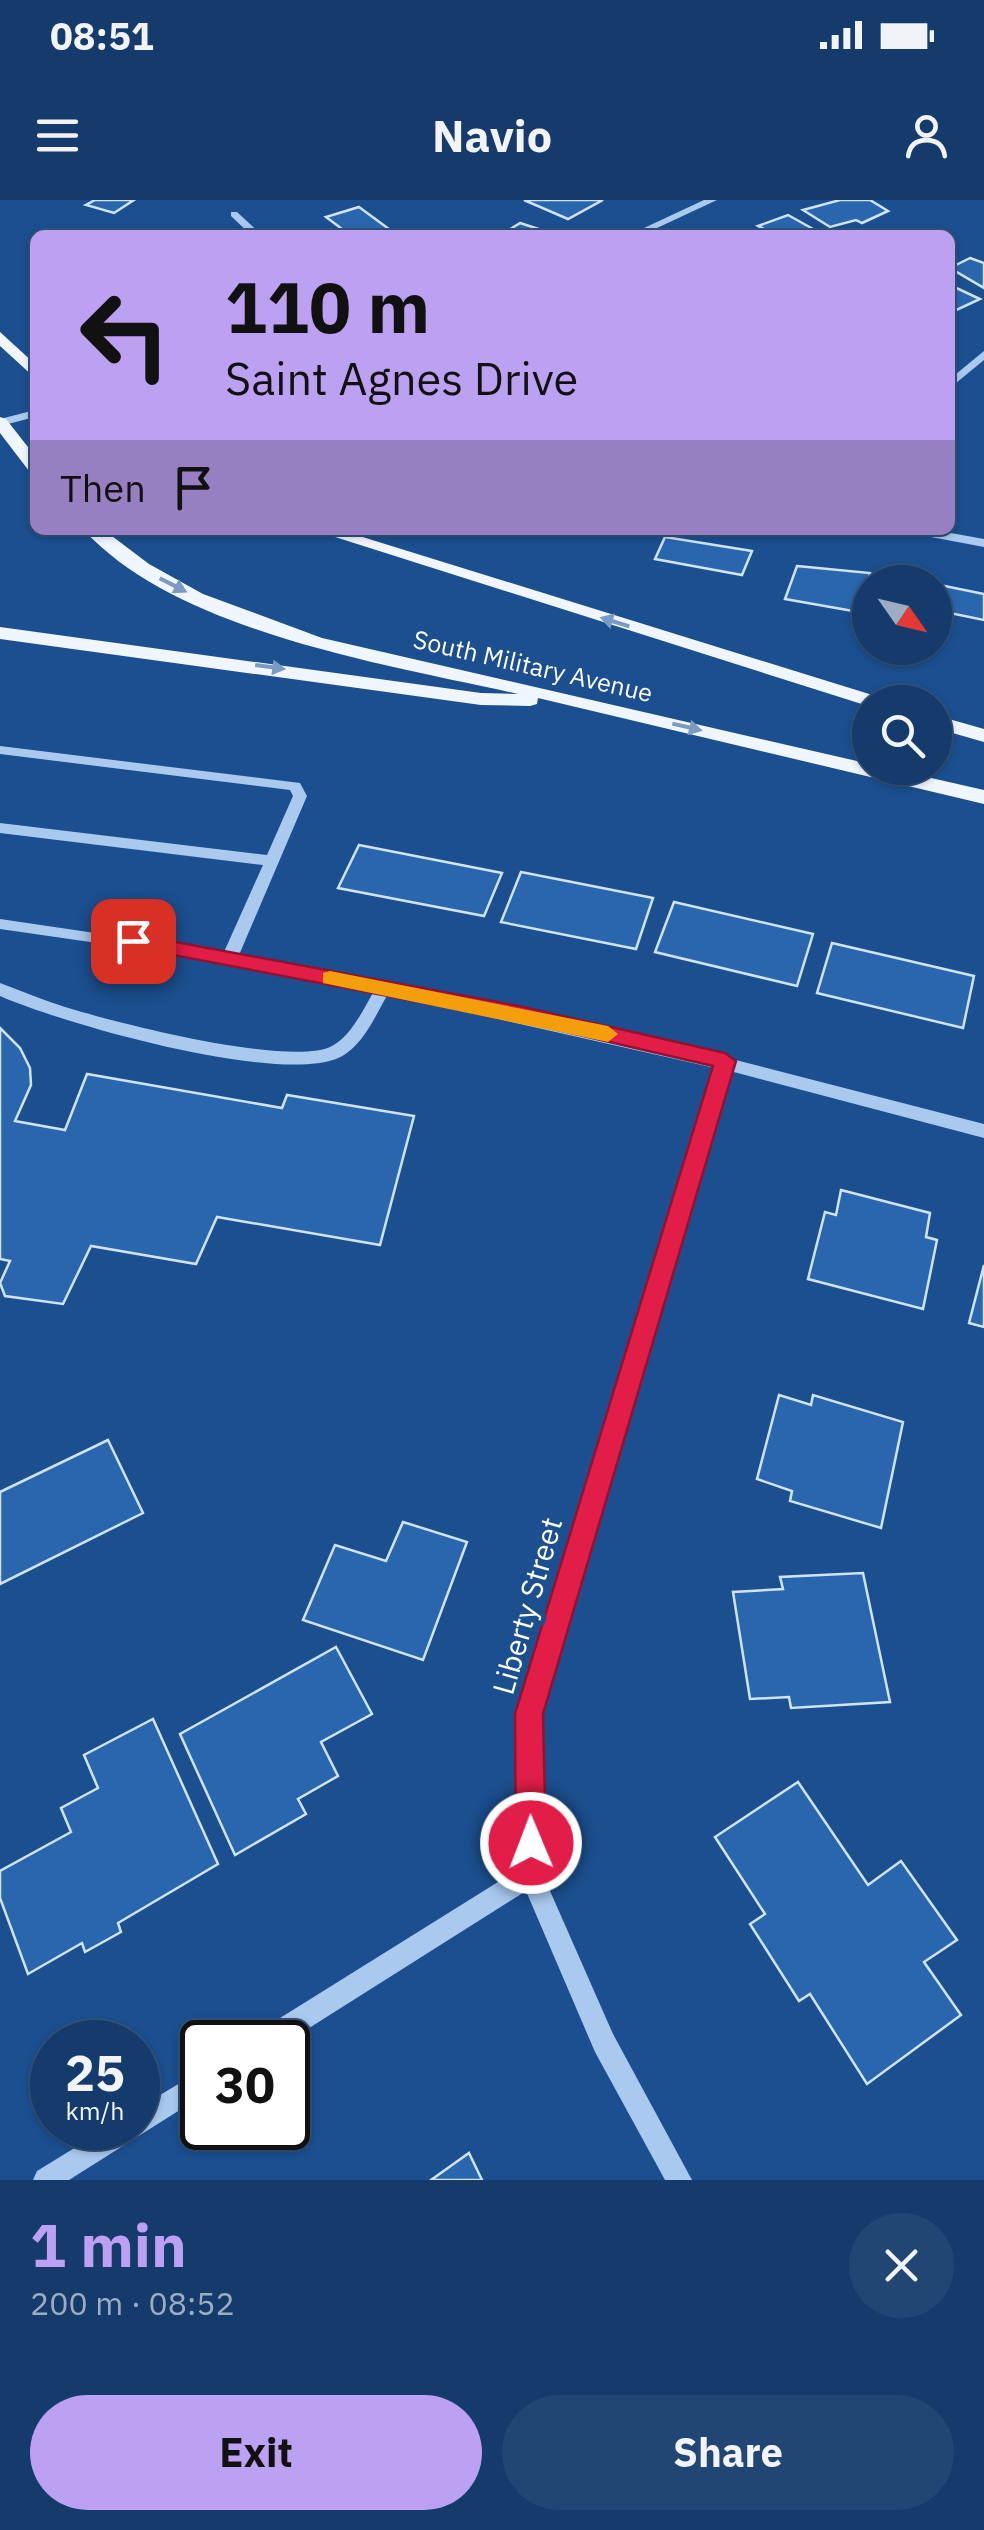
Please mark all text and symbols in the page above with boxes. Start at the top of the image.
text: 08:51 [50,11,154,60]
text: Navio [432,106,552,164]
icon: menu [30,108,85,163]
icon: person [899,108,954,163]
text: 110 m [225,261,430,352]
icon: left [60,270,190,400]
text: Saint Agnes Drive [225,349,578,407]
icon: arrive [166,460,221,515]
text: Then [60,463,146,512]
north arrow [852,565,952,665]
map controls [852,565,952,785]
one-way arrow [159,576,188,593]
one-way arrow [599,614,629,629]
street label: South Military Avenue [410,622,656,709]
one-way arrow [255,659,287,675]
button: search [852,685,952,785]
one-way arrow [672,720,703,735]
pin [91,899,176,984]
icon: arrive [106,914,161,969]
street label: Liberty Street [483,1513,570,1699]
position arrow [479,1791,583,1895]
speed limit sign: 30 [180,2020,310,2150]
text: 25 [65,2040,125,2105]
text: km/h [66,2094,124,2127]
text: 1 min [30,2205,187,2284]
button: close [849,2213,954,2318]
text: 200 m · 08:52 [30,2282,235,2324]
button: Exit [30,2395,482,2510]
button: Share [502,2395,954,2510]

